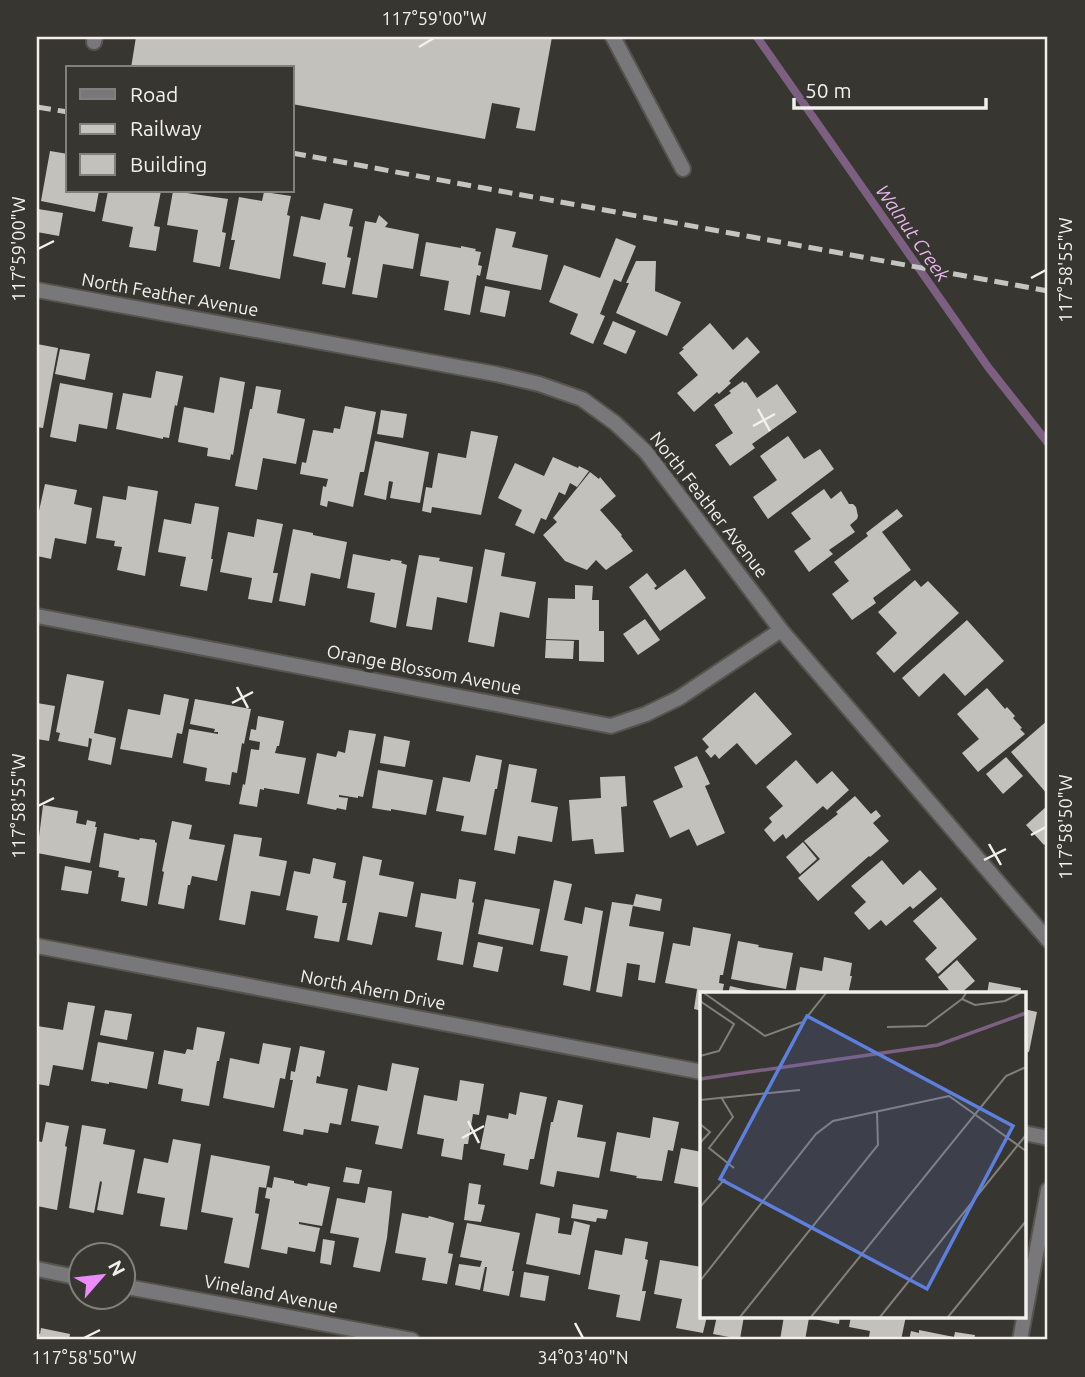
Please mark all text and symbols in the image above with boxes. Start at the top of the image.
text: 117°59'00"W [381,8,487,28]
legend [66,66,294,192]
scale bar [794,66,987,110]
text: 50 m [805,78,852,102]
text: Road [130,82,178,106]
text: Railway [130,116,202,140]
text: Building [130,152,207,176]
water label: Walnut Creek [872,180,955,286]
text: 117°59'00"W [8,196,28,302]
text: 117°58'55"W [1055,217,1075,323]
street label: North Feather Avenue [80,269,260,319]
street label: North Feather Avenue [647,428,773,581]
street label: Orange Blossom Avenue [325,640,523,698]
text: 117°58'55"W [8,753,28,859]
text: 117°58'50"W [1055,774,1075,880]
street label: North Ahern Drive [299,965,447,1013]
inset map [700,992,1026,1318]
north arrow [66,1240,136,1310]
text: N [104,1257,130,1279]
street label: Vineland Avenue [202,1270,340,1316]
text: 117°58'50"W [31,1347,137,1367]
text: 34°03'40"N [537,1347,629,1367]

